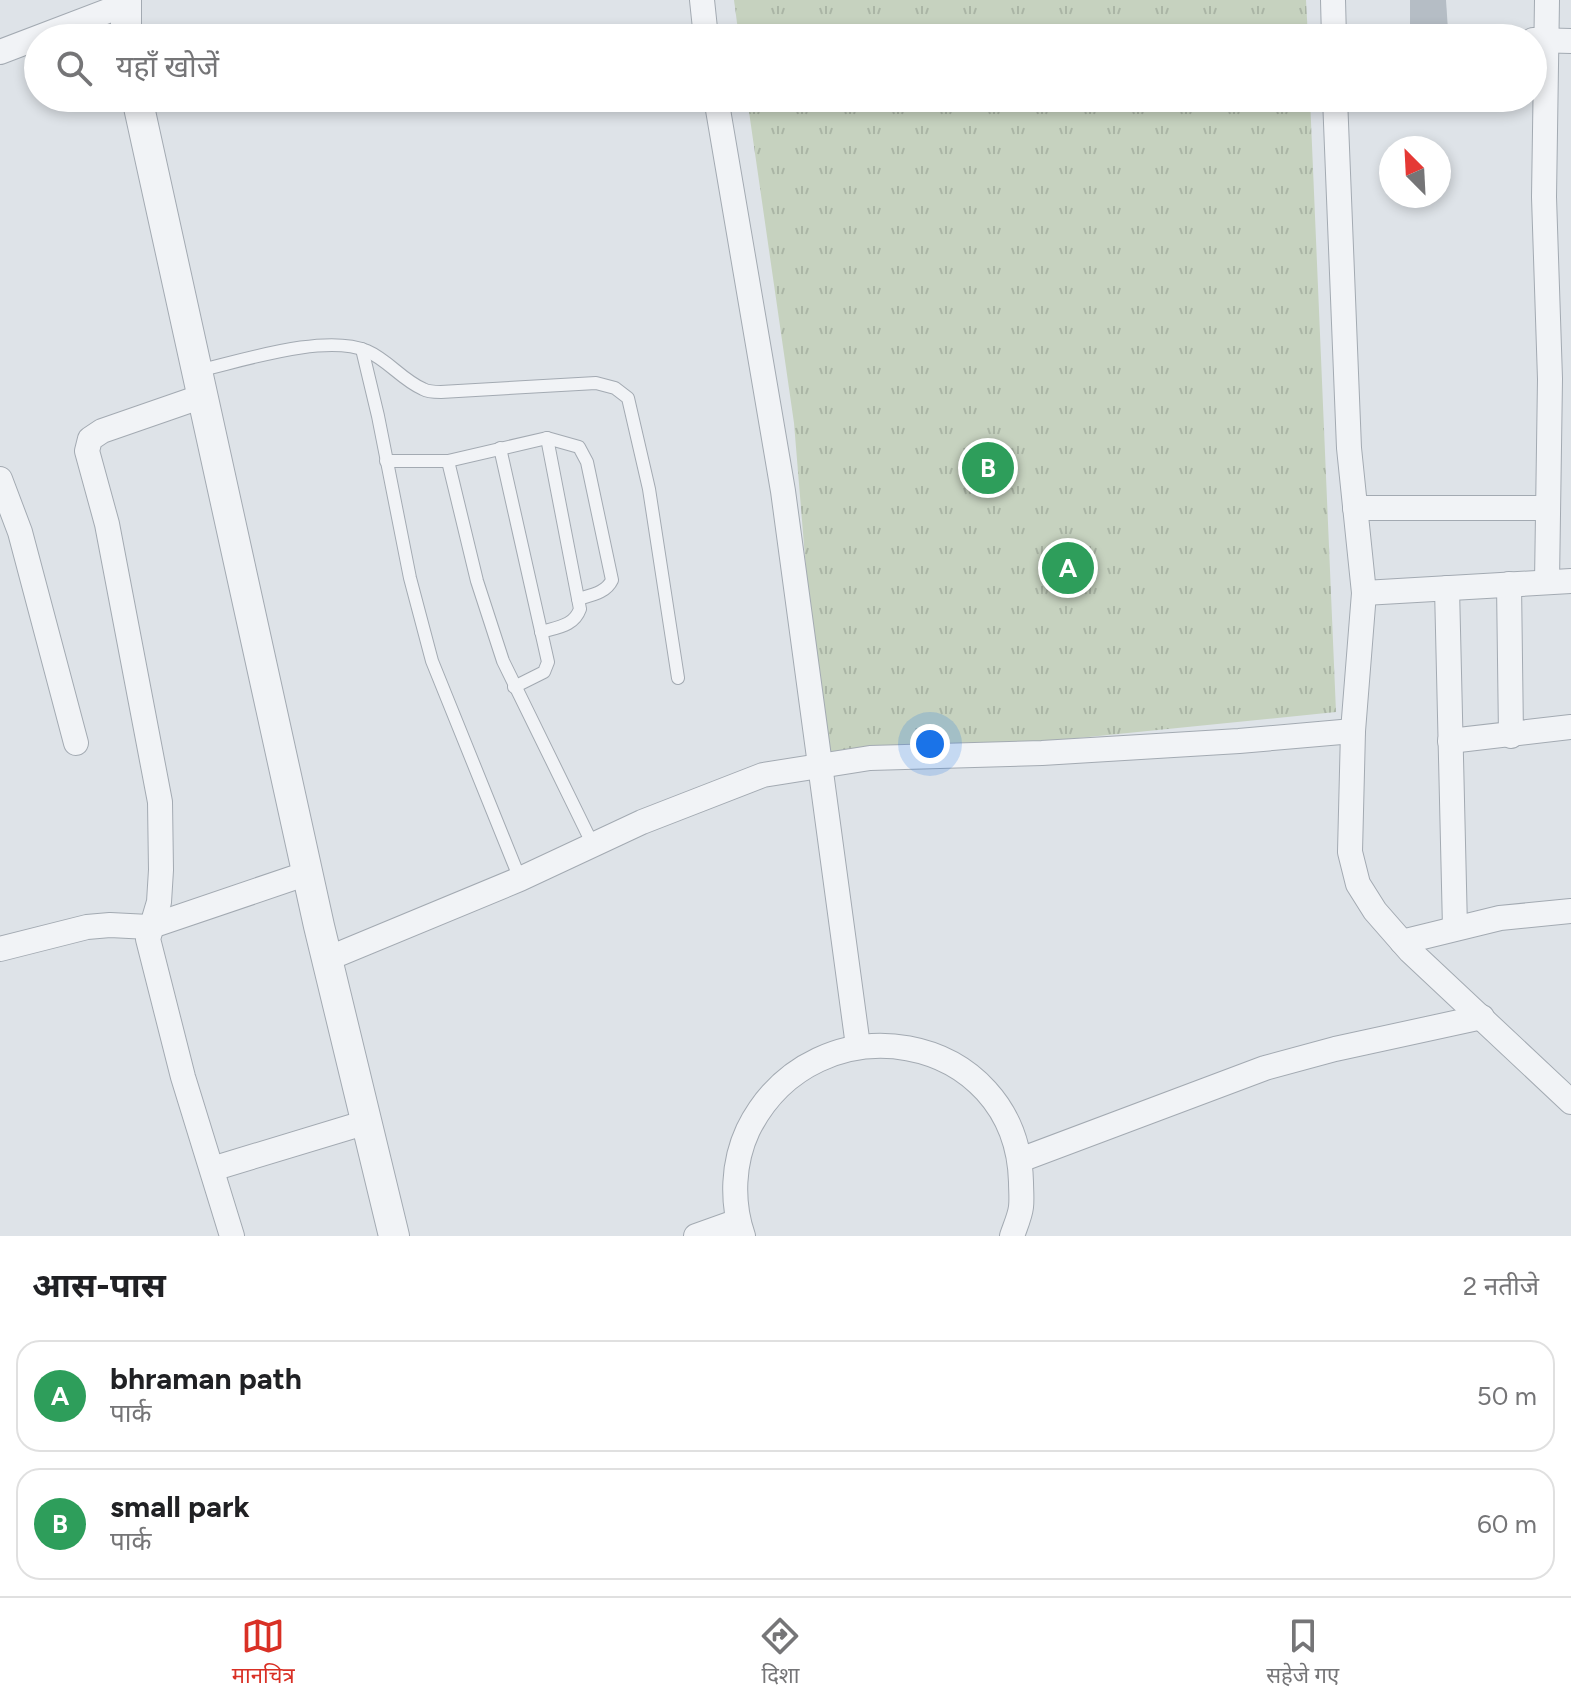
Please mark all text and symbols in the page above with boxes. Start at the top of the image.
search box [24,24,1547,112]
icon: search [52,46,96,90]
text: यहाँ खोजें [116,48,219,85]
north arrow [1379,136,1451,208]
pin: B [962,438,1014,498]
pin: A [1042,538,1094,598]
your location [910,724,950,764]
text: आस-पास [32,1265,166,1306]
text: 2 नतीजे [1463,1270,1539,1302]
text: bhraman path [110,1360,302,1397]
text: A [51,1380,69,1412]
text: 50 m [1477,1380,1537,1412]
text: पार्क [110,1397,151,1429]
text: small park [110,1488,250,1525]
text: B [52,1508,68,1540]
text: 60 m [1477,1508,1537,1540]
text: पार्क [110,1525,151,1557]
tab: मानचित्र [232,1614,295,1692]
tab: दिशा [758,1614,802,1692]
tab: सहेजे गए [1266,1614,1339,1692]

